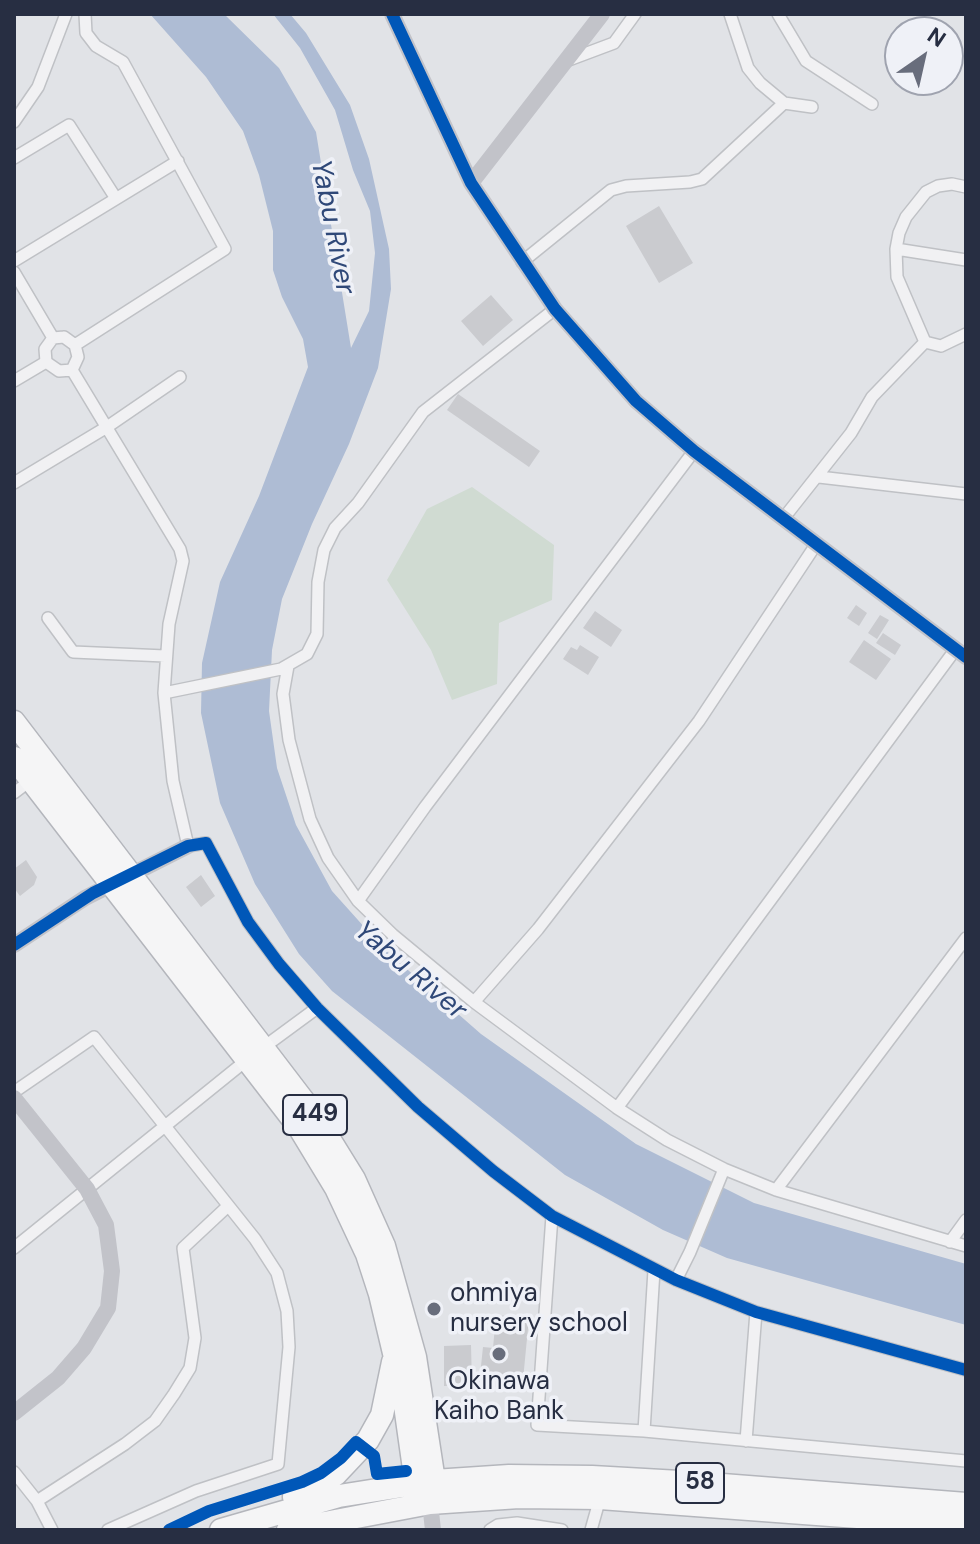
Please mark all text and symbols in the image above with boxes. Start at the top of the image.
north arrow [884,16,964,96]
text: N [922,21,951,54]
water label: Yabu River [303,157,361,297]
water label: Yabu River [347,914,473,1028]
road number: 449 [283,1095,347,1135]
place label: ohmiya nursery school [450,1278,628,1340]
marker: ohmiya nursery school [425,1300,443,1318]
marker: Okinawa Kaiho Bank [490,1345,508,1363]
place label: Okinawa Kaiho Bank [434,1366,564,1428]
road number: 58 [676,1463,724,1503]

